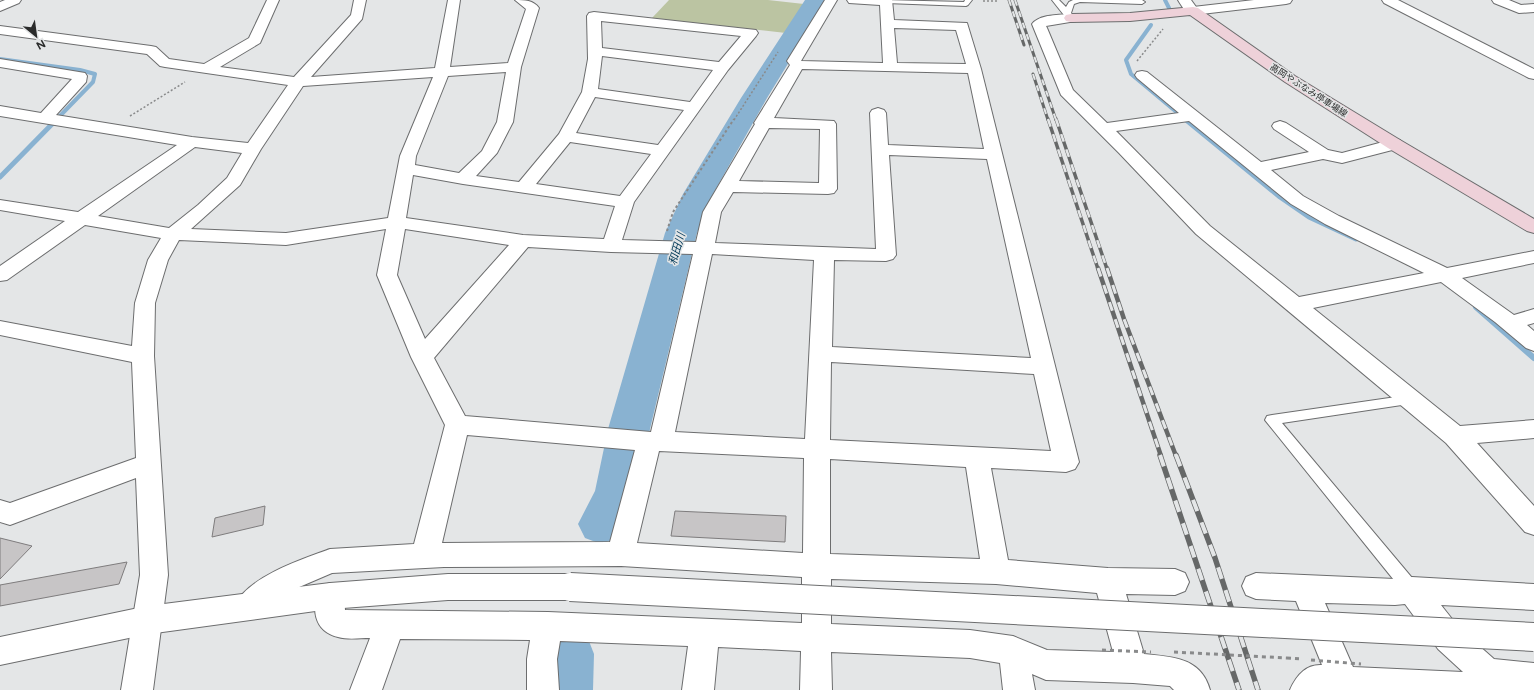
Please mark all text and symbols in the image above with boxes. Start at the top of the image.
north arrow [16,16,56,56]
text: N [34,37,47,52]
street label: 高岡やぶなみ停車場線 [1268,61,1351,120]
water label: 和田川 [666,230,688,267]

